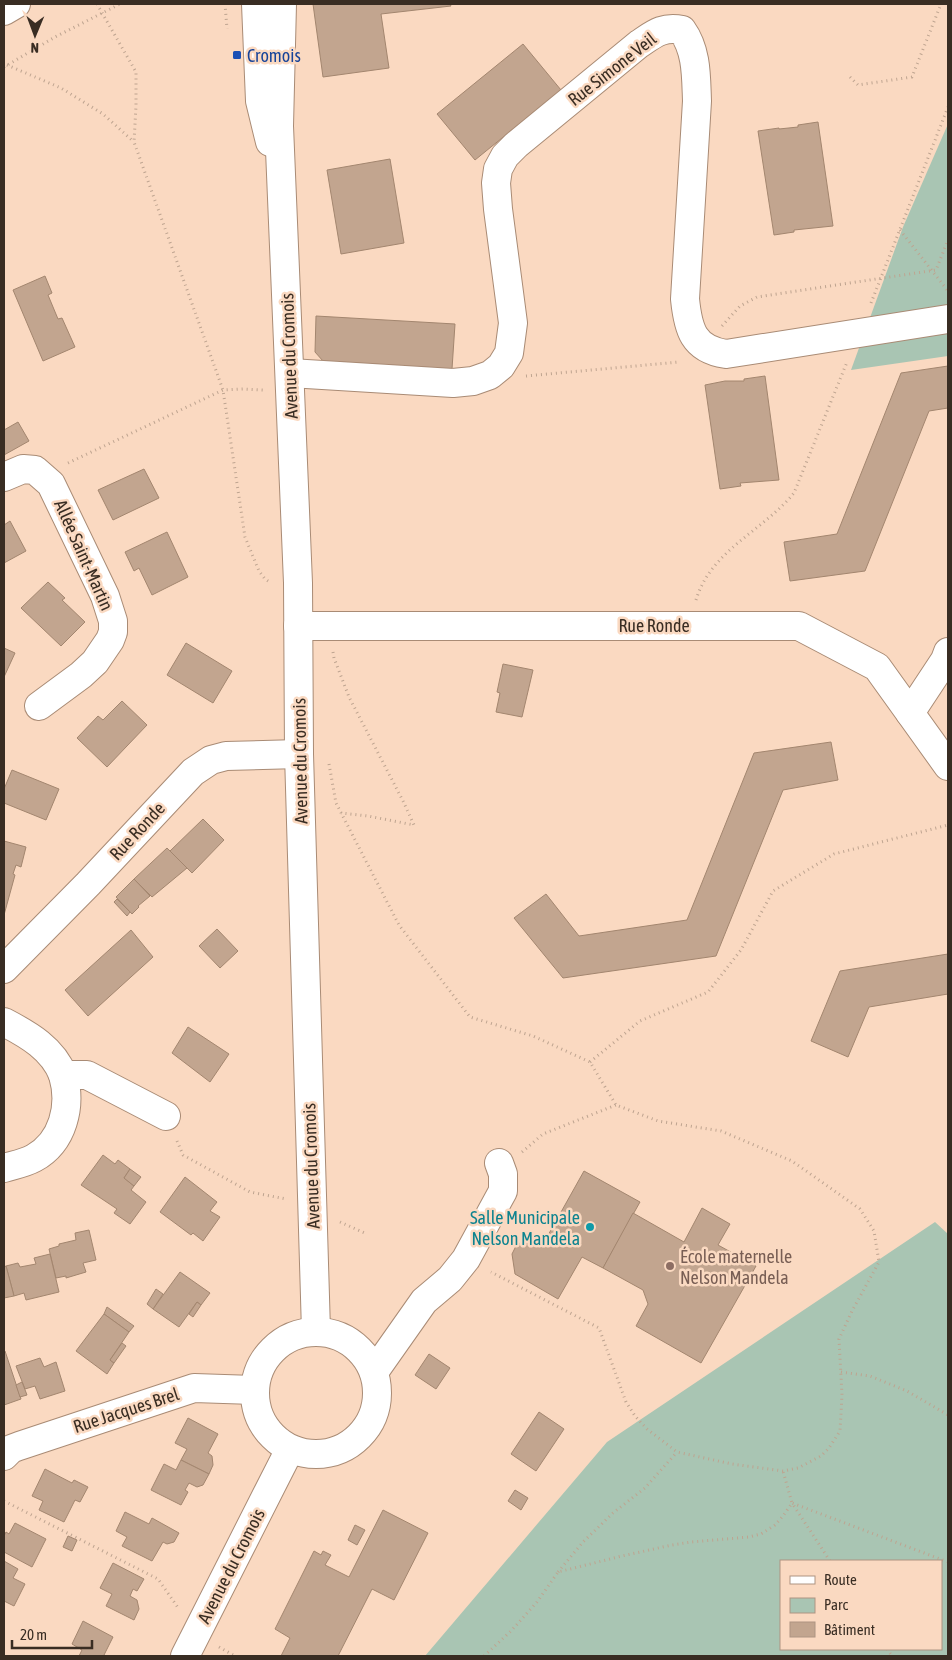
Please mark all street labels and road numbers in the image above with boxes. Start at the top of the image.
street label: Rue Simone Veil [564,28,660,110]
street label: Avenue du Cromois [276,293,302,419]
street label: Allée Saint-Martin [50,496,118,614]
street label: Rue Ronde [618,615,690,636]
street label: Avenue du Cromois [288,698,312,824]
street label: Rue Ronde [105,798,169,864]
street label: Avenue du Cromois [298,1103,324,1229]
street label: Rue Jacques Brel [70,1383,182,1437]
street label: Avenue du Cromois [193,1505,269,1627]

